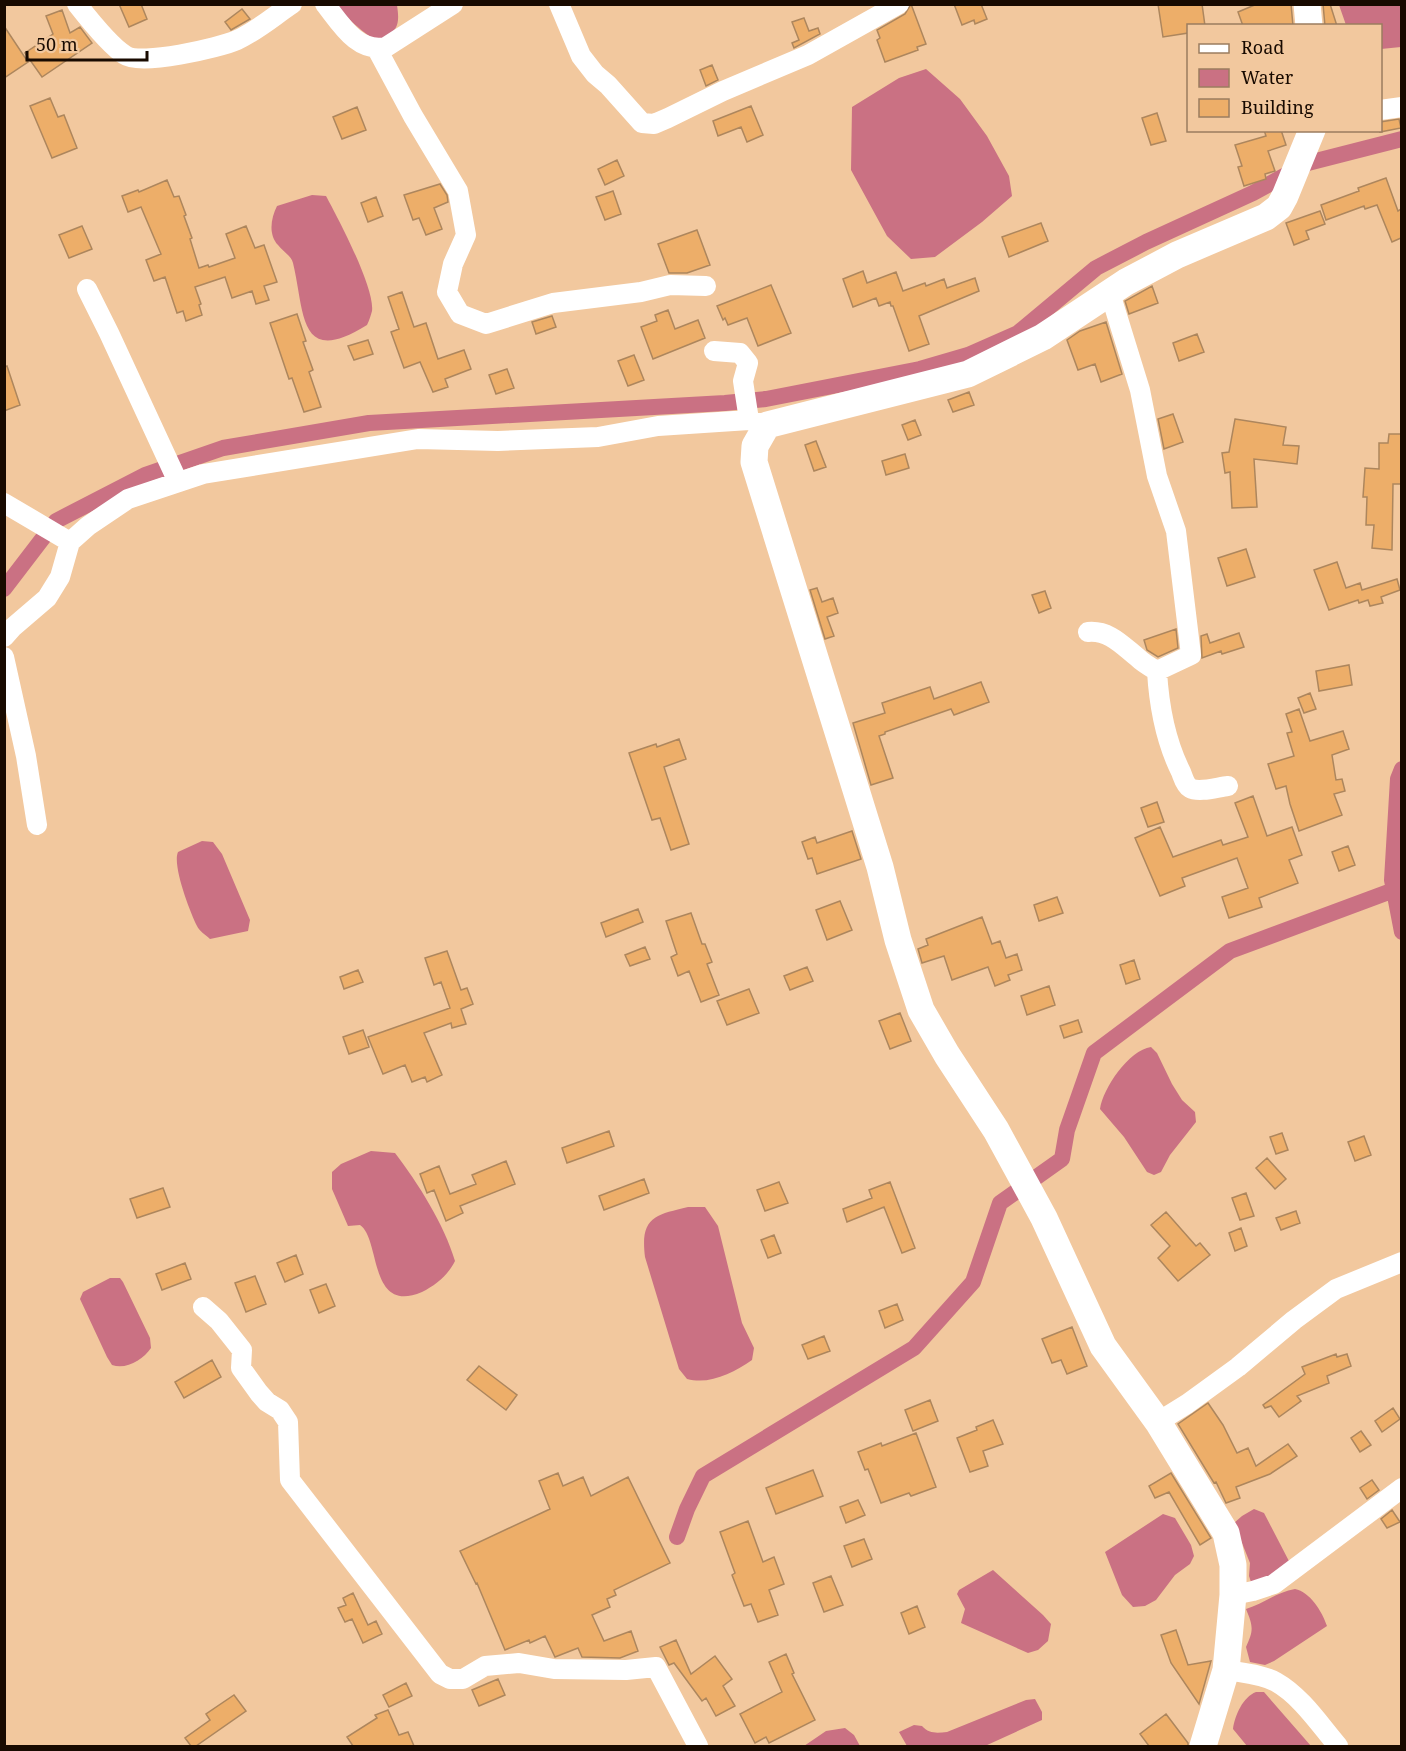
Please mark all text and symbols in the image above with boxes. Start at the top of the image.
scale bar [27,24,147,62]
legend [1187,24,1382,132]
text: 50 m [36,32,78,56]
text: Road [1241,35,1284,59]
text: Water [1241,65,1294,89]
text: Building [1241,95,1314,119]

